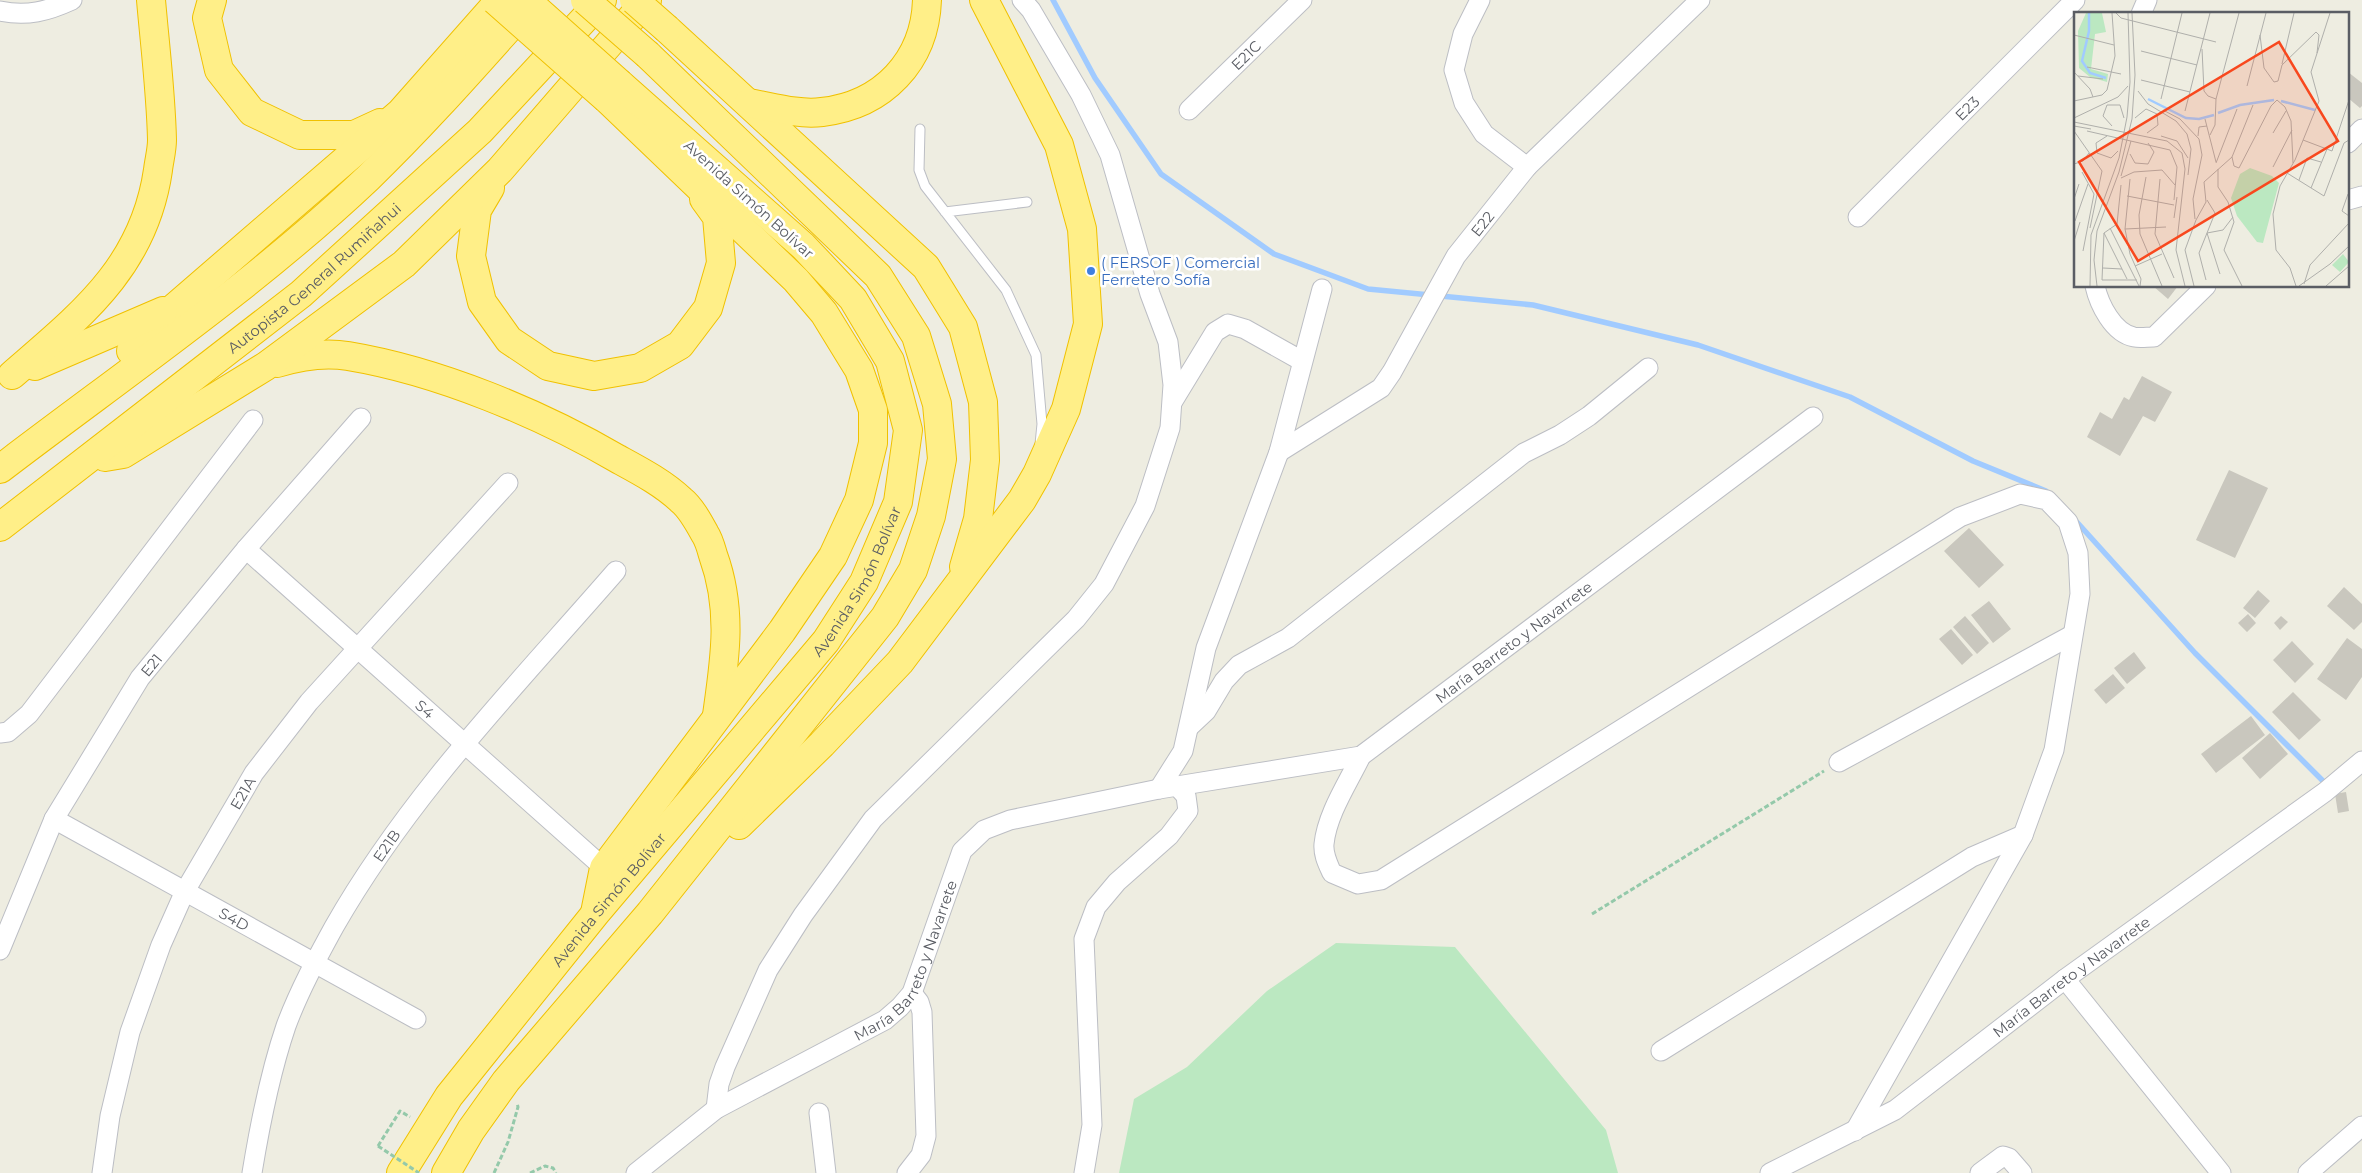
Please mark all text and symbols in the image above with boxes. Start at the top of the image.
inset map [2074,12,2350,288]
street label: E21C [1227,36,1265,74]
street label: E23 [1951,92,1983,124]
street label: Avenida Simón Bolívar [680,136,818,262]
street label: Autopista General Rumiñahui [223,198,405,357]
street label: E22 [1466,207,1498,240]
place label: ( FERSOF ) Comercial Ferretero Sofía [1101,253,1260,289]
marker: ( FERSOF ) Comercial Ferretero Sofía [1085,265,1097,277]
street label: Avenida Simón Bolívar [808,503,905,660]
street label: María Barreto y Navarrete [1431,577,1596,707]
street label: E21 [136,649,166,680]
street label: S4 [412,695,439,722]
street label: E21A [225,773,259,813]
street label: E21B [368,825,404,865]
street label: Avenida Simón Bolívar [547,828,670,970]
street label: María Barreto y Navarrete [850,878,960,1044]
street label: S4D [216,903,253,935]
street label: María Barreto y Navarrete [1988,912,2153,1041]

